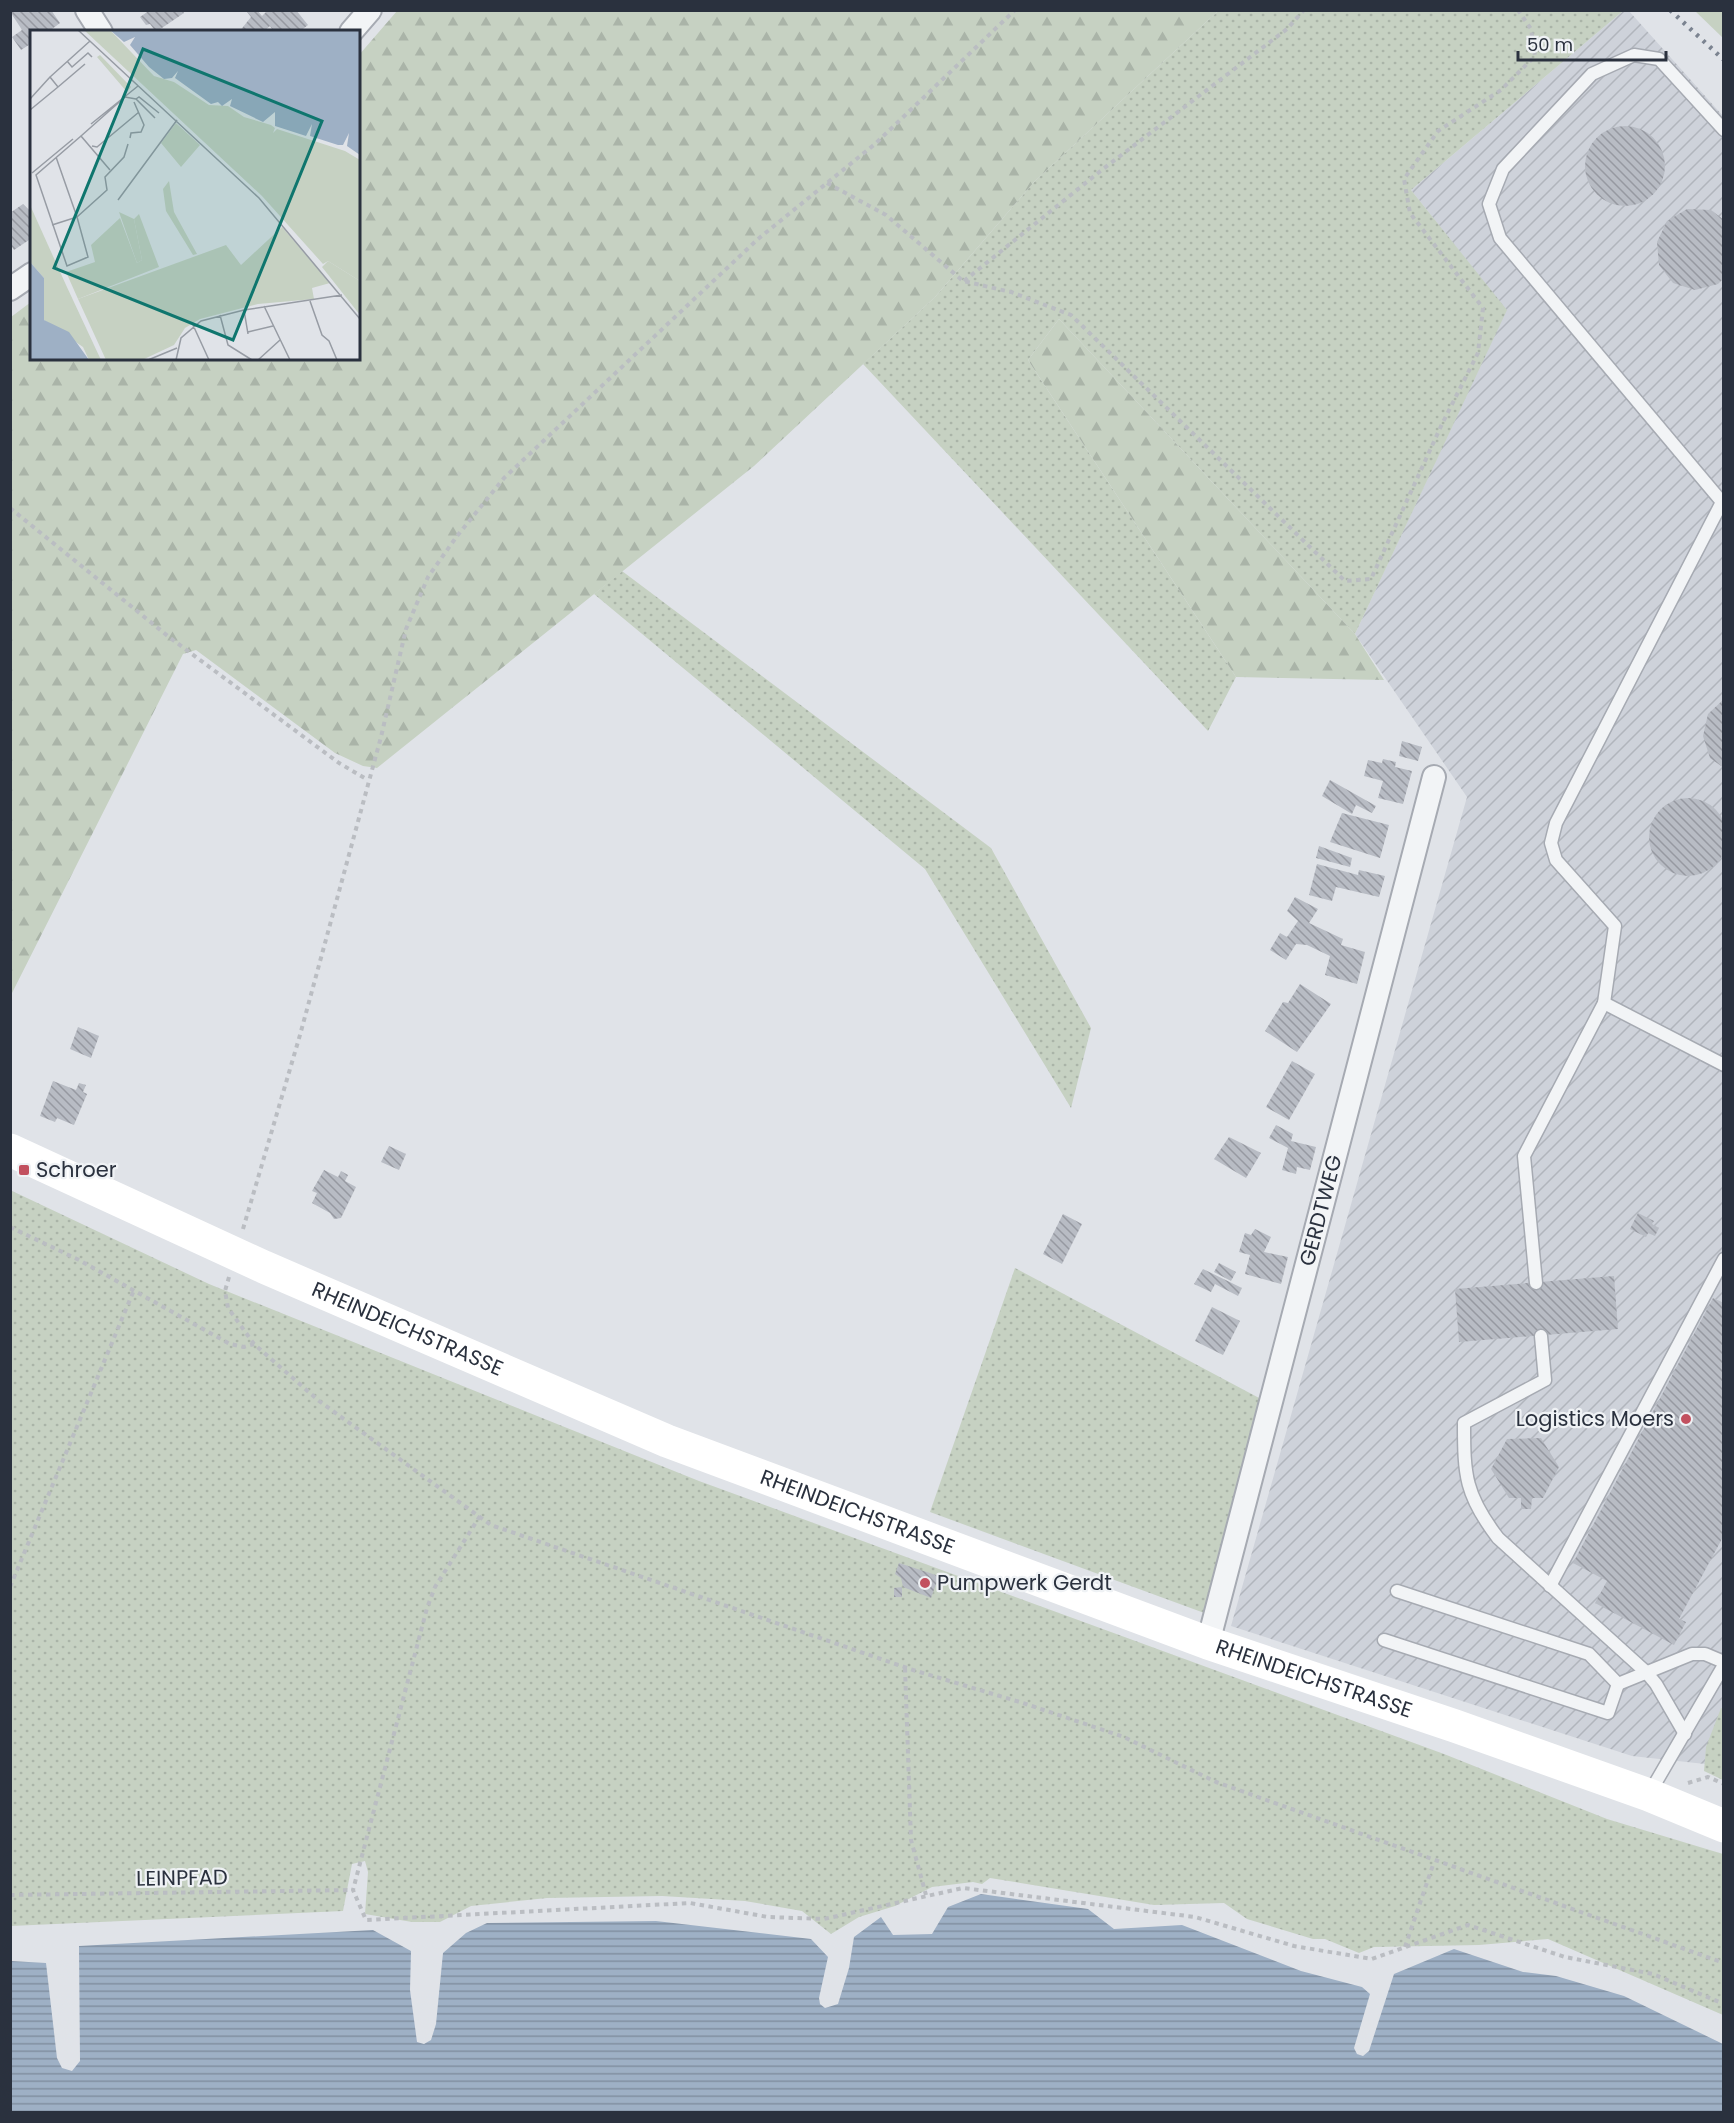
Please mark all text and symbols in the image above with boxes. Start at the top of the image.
scale bar [1518,24,1666,62]
inset map [30,30,360,360]
text: 50 m [1527,32,1573,57]
street label: GERDTWEG [1292,1152,1349,1269]
place label: Schroer [36,1155,117,1184]
marker: Schroer [17,1163,31,1177]
street label: RHEINDEICHSTRASSE [308,1274,508,1383]
place label: Logistics Moers [1516,1404,1674,1433]
marker: Logistics Moers [1679,1412,1693,1426]
street label: RHEINDEICHSTRASSE [756,1462,959,1561]
place label: Pumpwerk Gerdt [937,1568,1112,1597]
marker: Pumpwerk Gerdt [918,1576,932,1590]
street label: RHEINDEICHSTRASSE [1212,1632,1416,1725]
street label: LEINPFAD [136,1862,228,1893]

